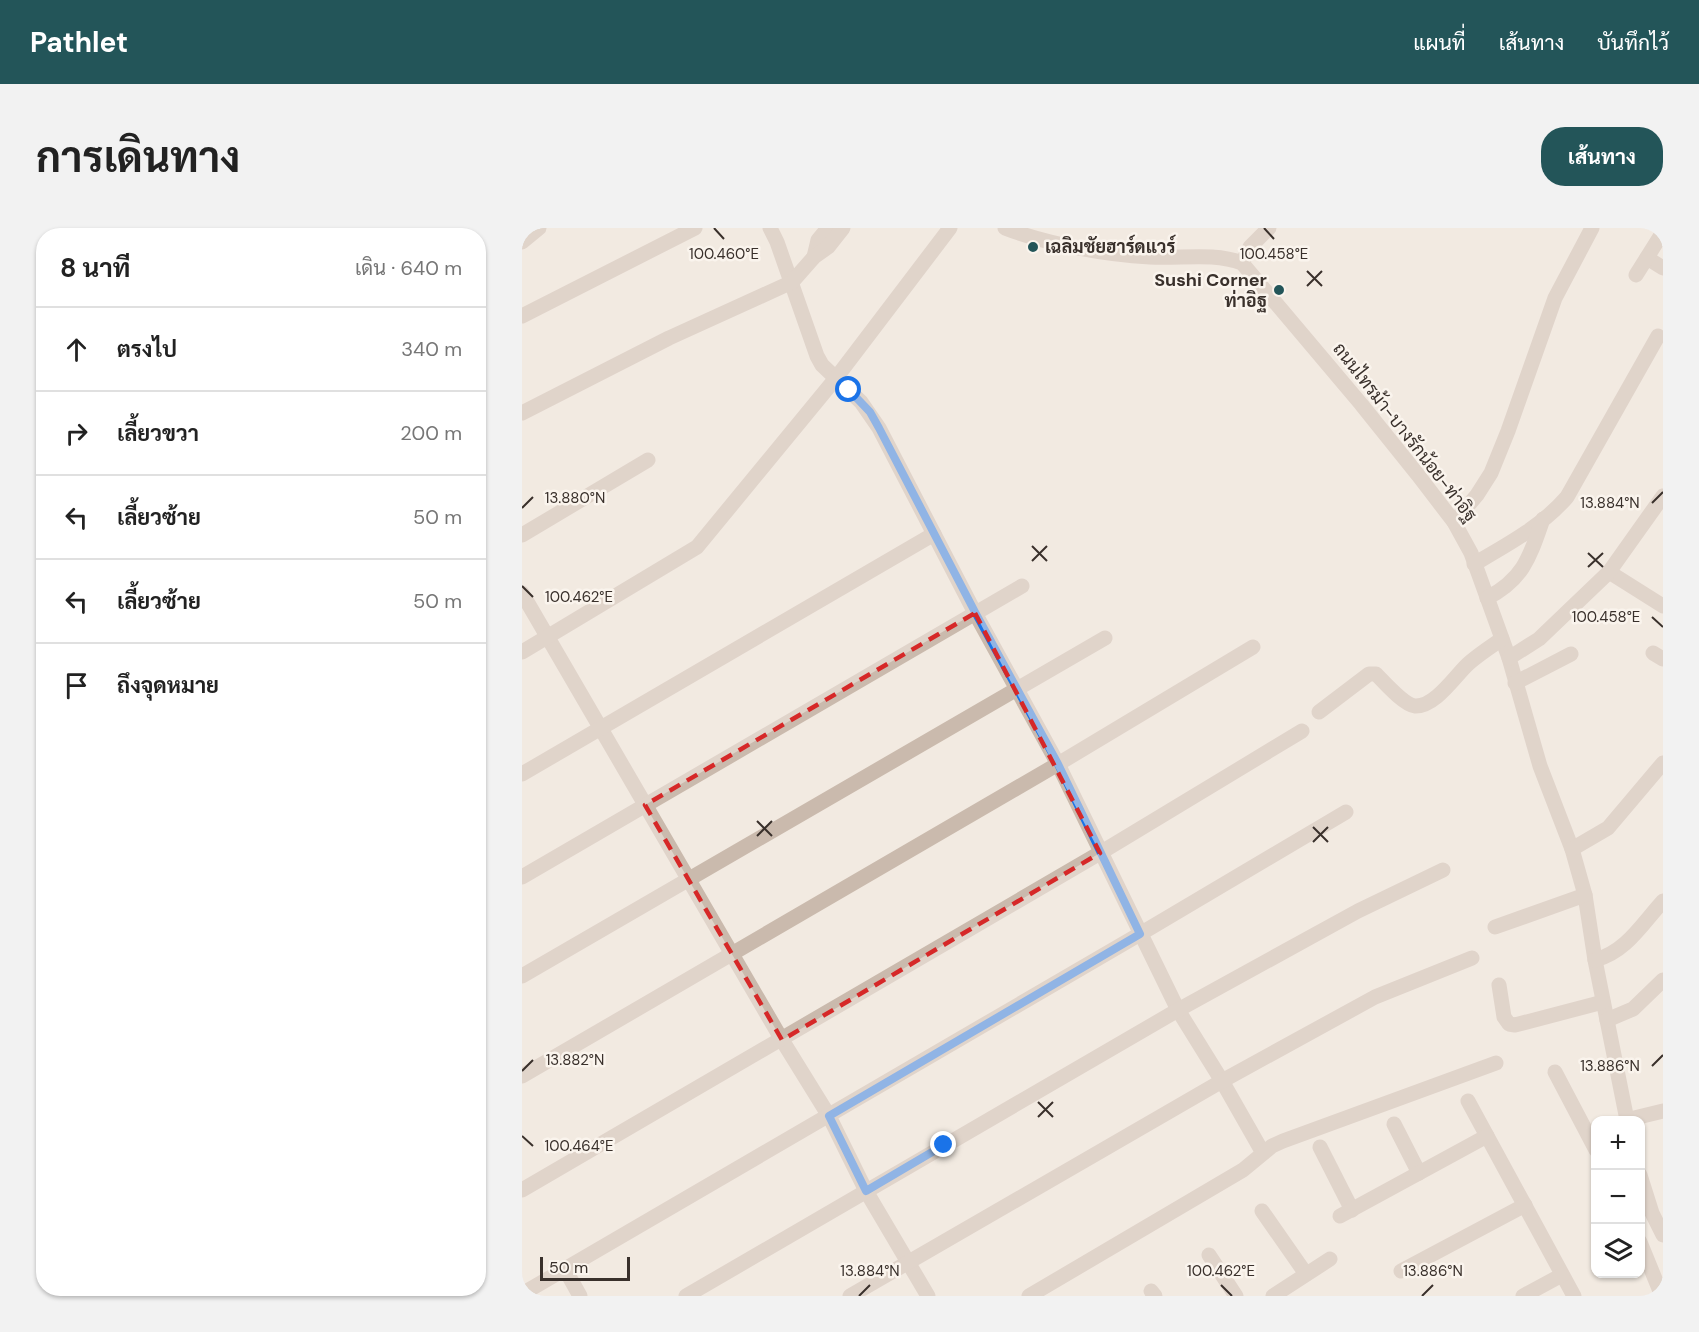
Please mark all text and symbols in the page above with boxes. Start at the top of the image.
text: Pathlet [30,24,128,61]
text: แผนที่ [1413,29,1466,57]
text: เส้นทาง [1499,29,1564,57]
text: บันทึกไว้ [1597,29,1669,57]
button: เส้นทาง [1541,127,1663,186]
text: การเดินทาง [36,130,240,185]
place label: เฉลิมชัยฮาร์ดแวร์ [1045,234,1177,259]
marker: เฉลิมชัยฮาร์ดแวร์ [1026,240,1040,254]
text: 100.460°E [689,244,759,264]
text: 100.458°E [1240,244,1308,264]
text: 8 นาที [60,251,130,285]
text: เดิน · 640 m [355,255,462,281]
place label: Sushi Corner ท่าอิฐ [1154,268,1267,313]
marker: Sushi Corner ท่าอิฐ [1272,283,1286,297]
icon: ahead [60,333,93,366]
text: ตรงไป [117,335,177,364]
text: 340 m [401,336,462,362]
street label: ถนนไทรม้า-บางรักน้อย-ท่าอิฐ [1328,337,1483,526]
route start [835,376,861,402]
icon: right [60,417,93,450]
text: เลี้ยวขวา [117,419,199,448]
text: 200 m [400,420,462,446]
text: 13.880°N [545,488,605,508]
text: 13.884°N [1580,493,1640,513]
icon: left [60,501,93,534]
text: เลี้ยวซ้าย [117,503,201,532]
text: 50 m [413,504,462,530]
icon: left [60,585,93,618]
text: เลี้ยวซ้าย [117,587,201,616]
text: 100.462°E [545,587,613,607]
text: 50 m [413,588,462,614]
text: 100.458°E [1572,607,1640,627]
icon: arrive [60,669,93,702]
text: ถึงจุดหมาย [117,671,219,700]
text: 13.882°N [546,1050,604,1070]
text: 13.886°N [1580,1056,1640,1076]
map controls [1591,1116,1645,1278]
button: + [1591,1116,1645,1170]
route end [930,1131,956,1157]
text: 100.464°E [545,1136,613,1156]
button: − [1591,1170,1645,1224]
button: layers [1591,1224,1645,1278]
scale bar [540,1254,630,1282]
text: 50 m [549,1257,588,1278]
text: 13.884°N [840,1261,900,1281]
text: 100.462°E [1187,1261,1255,1281]
text: 13.886°N [1403,1261,1463,1281]

